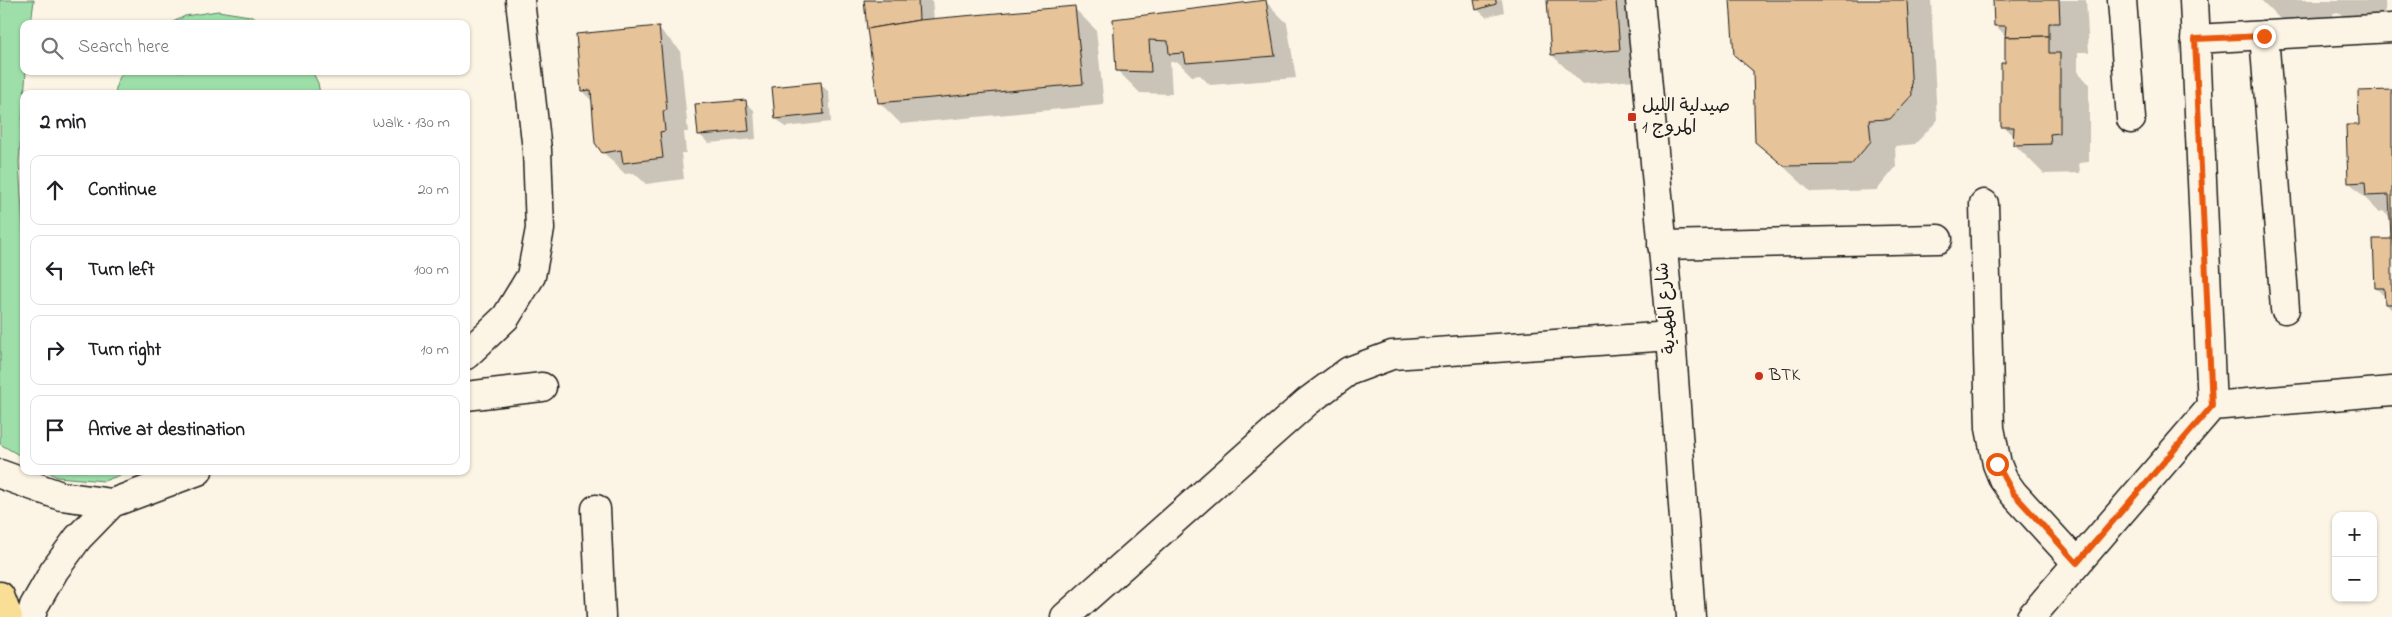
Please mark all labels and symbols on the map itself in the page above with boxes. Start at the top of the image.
route end [2253,25,2276,48]
place label: صيدلية الليل المروج 1 [1642,94,1730,141]
marker: صيدلية الليل المروج 1 [1626,111,1638,123]
street label: شارع المهدية [1650,261,1684,355]
place label: BTK [1768,363,1800,389]
marker: BTK [1753,370,1765,382]
route start [1986,453,2009,476]

